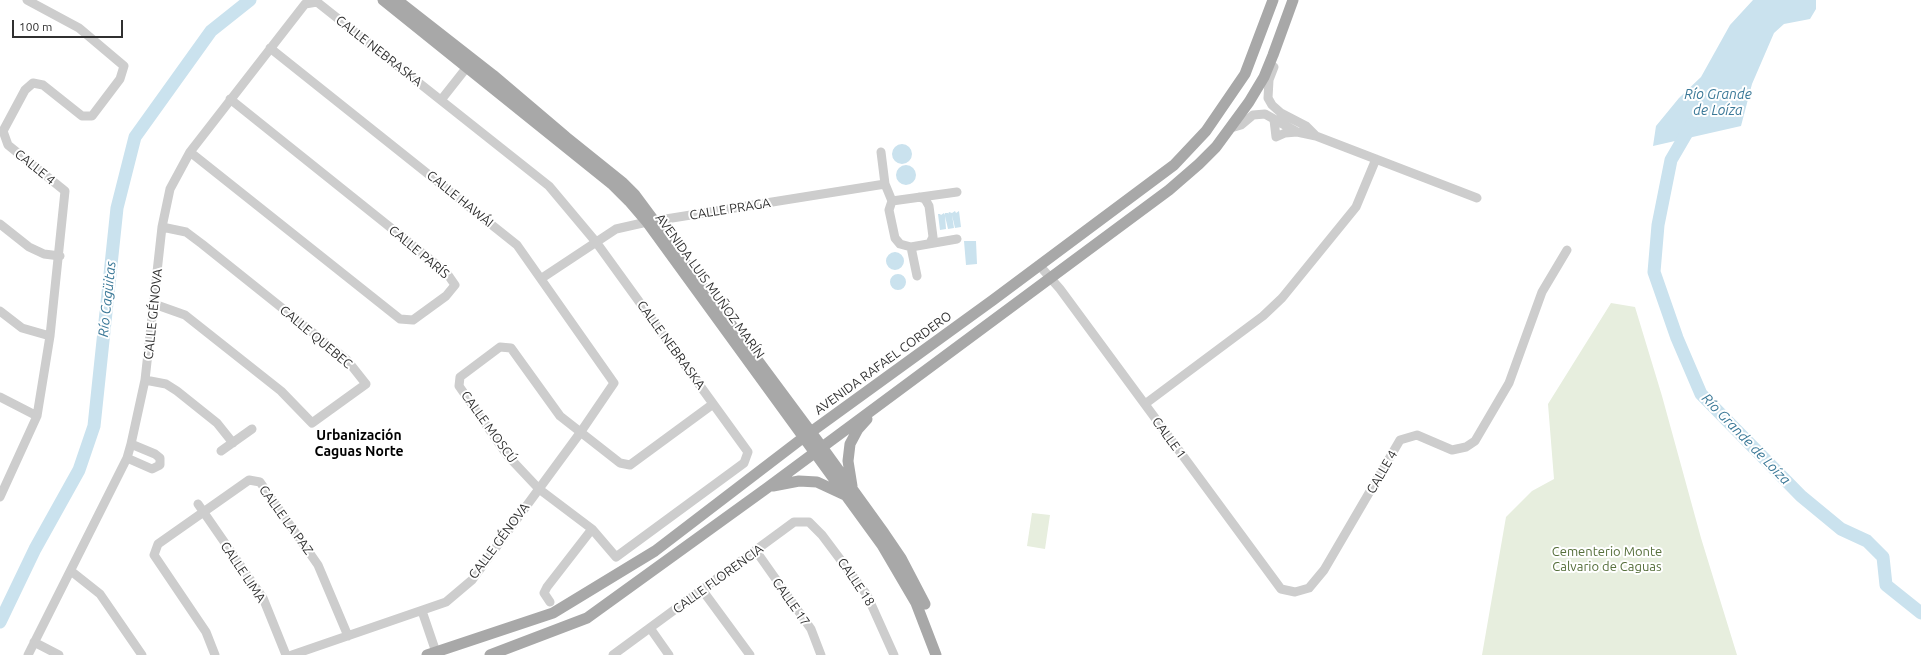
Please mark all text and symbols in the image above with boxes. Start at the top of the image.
scale bar [14,12,125,38]
street label: CALLE NEBRASKA [333,12,425,90]
text: 100 m [19,20,52,33]
water label: Río Grande de Loíza [1684,86,1752,118]
street label: CALLE 4 [12,146,58,188]
street label: CALLE HAWÁI [424,167,496,231]
street label: CALLE PRAGA [688,195,772,223]
street label: AVENIDA LUIS MUÑOZ MARÍN [652,211,768,361]
street label: CALLE PARÍS [386,222,452,282]
water label: Río Cagüitas [95,260,119,338]
street label: CALLE GÉNOVA [140,268,166,360]
street label: CALLE NEBRASKA [634,298,708,392]
street label: CALLE QUEBEC [277,302,355,372]
street label: AVENIDA RAFAEL CORDERO [811,308,955,418]
street label: CALLE MOSCÚ [458,388,520,466]
water label: Río Grande de Loíza [1698,390,1794,488]
street label: CALLE 1 [1149,414,1189,462]
district label: Urbanización Caguas Norte [314,427,404,460]
street label: CALLE 4 [1363,448,1401,496]
street label: CALLE LA PAZ [256,482,316,558]
street label: CALLE GÉNOVA [465,500,533,582]
street label: CALLE LIMA [217,539,269,605]
street label: CALLE FLORENCIA [670,541,766,617]
park label: Cementerio Monte Calvario de Caguas [1552,544,1662,575]
street label: CALLE 18 [834,555,878,609]
street label: CALLE 17 [769,575,813,629]

